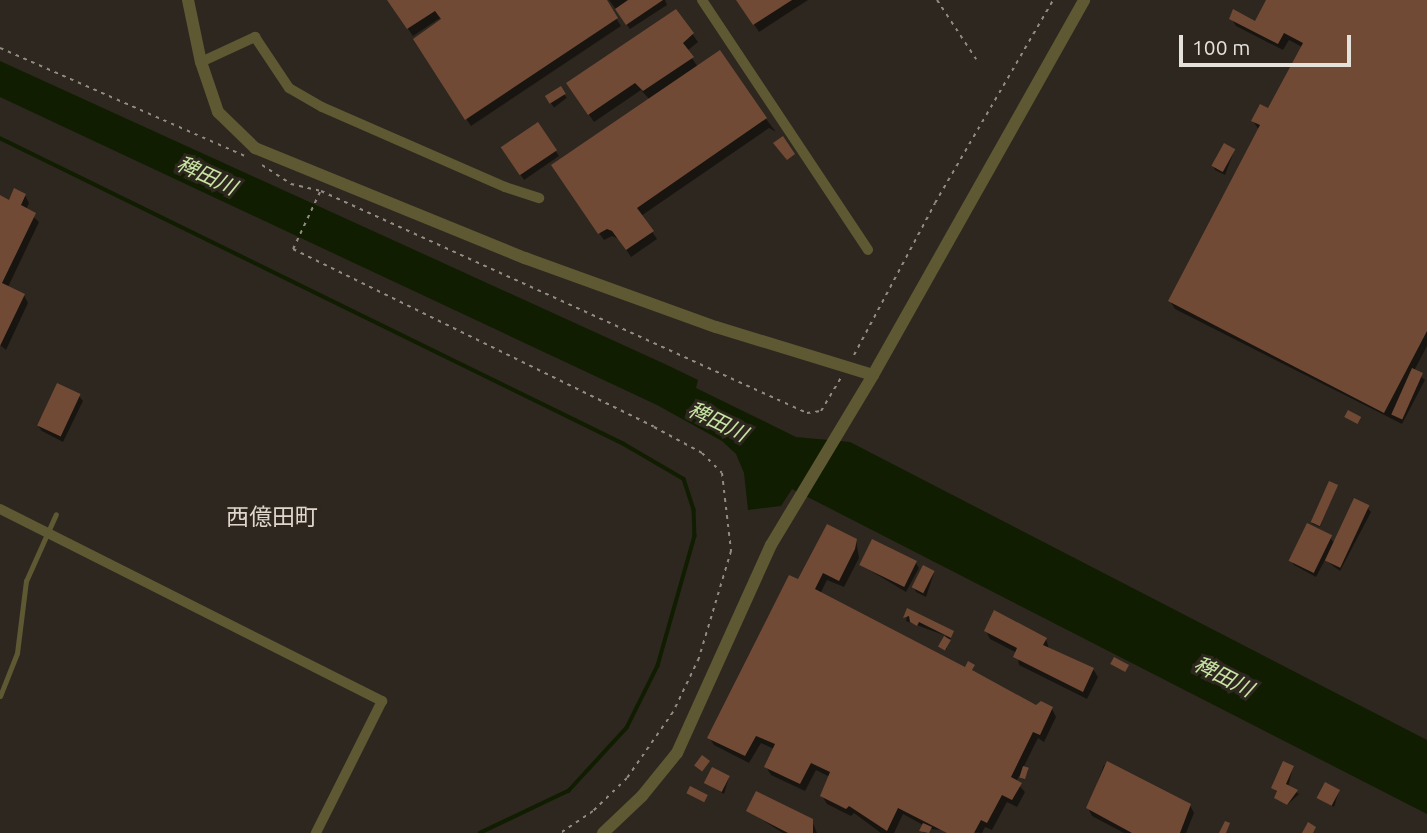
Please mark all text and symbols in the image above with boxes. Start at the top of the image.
scale bar [1182,21,1354,65]
text: 100 m [1192,35,1250,59]
water label: 稗田川 [173,150,241,200]
water label: 稗田川 [684,396,752,446]
district label: 西億田町 [226,503,318,531]
water label: 稗田川 [1190,650,1258,702]

